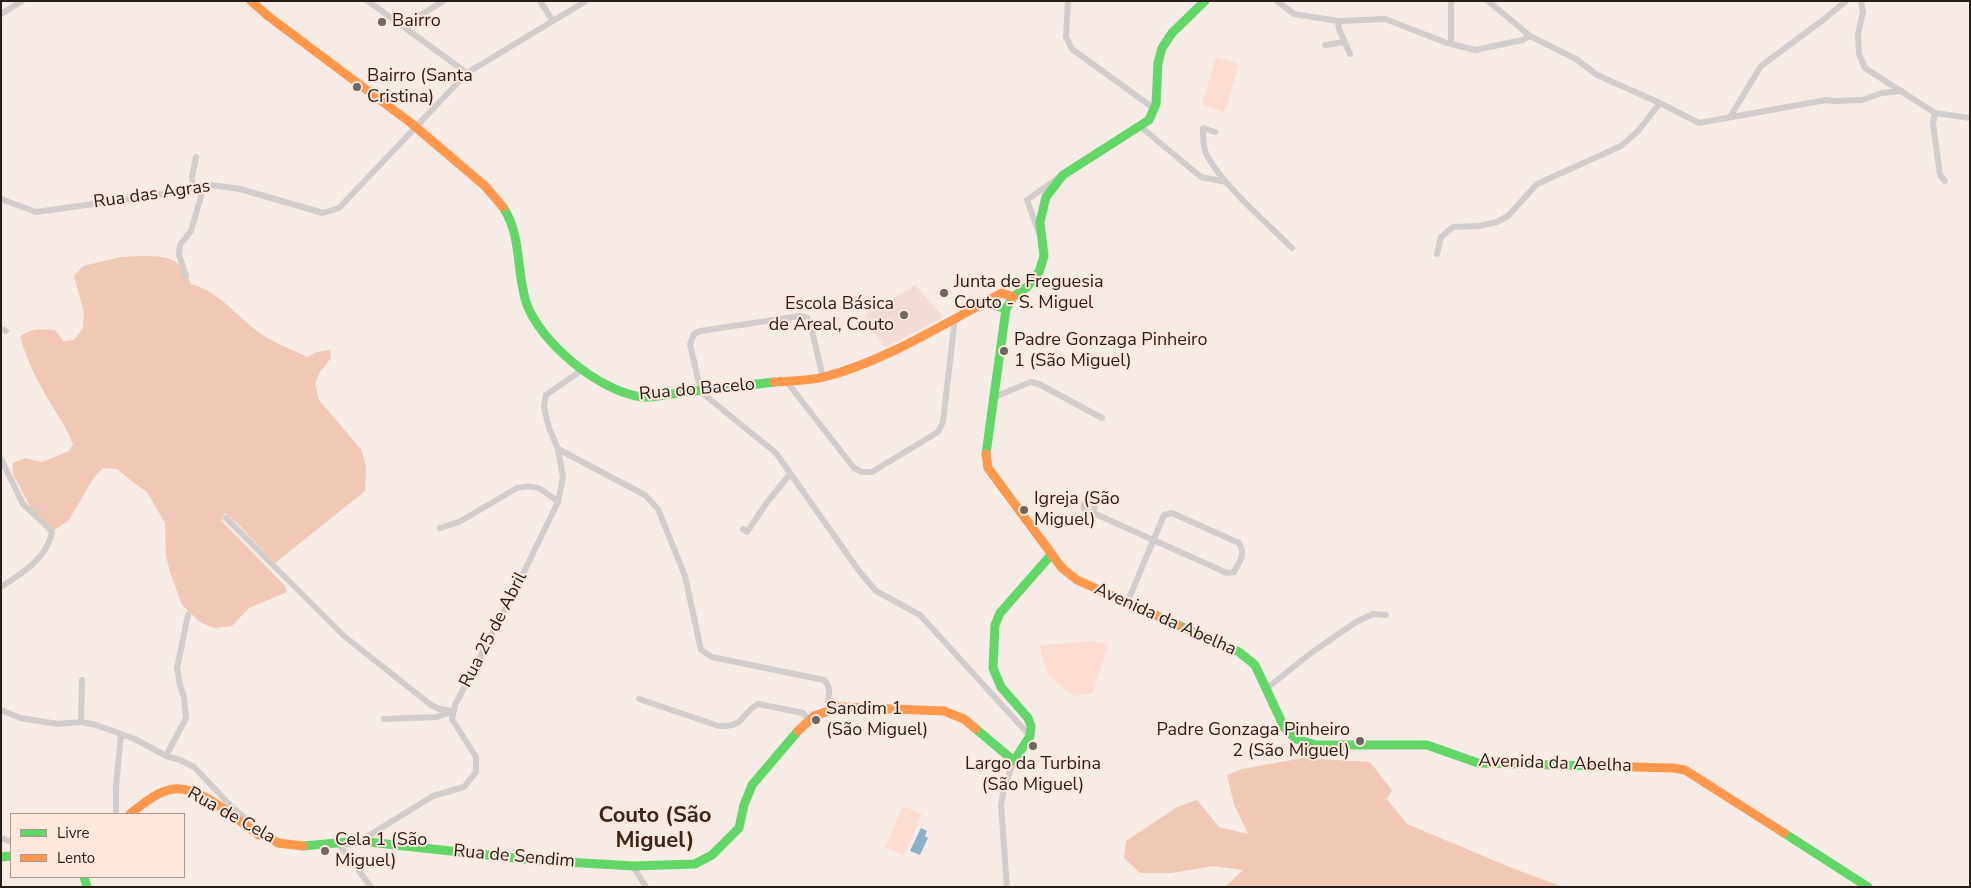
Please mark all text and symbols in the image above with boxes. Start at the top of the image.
place label: Bairro [392,11,441,33]
marker: Bairro [376,16,388,28]
place label: Bairro (Santa Cristina) [367,66,473,108]
marker: Bairro (Santa Cristina) [351,81,363,93]
street label: Rua das Agras [92,176,212,214]
place label: Junta de Freguesia Couto - S. Miguel [954,272,1104,314]
marker: Junta de Freguesia Couto - S. Miguel [938,287,950,299]
place label: Escola Básica de Areal, Couto [769,294,894,336]
marker: Escola Básica de Areal, Couto [898,309,910,321]
place label: Padre Gonzaga Pinheiro 1 (São Miguel) [1014,330,1207,372]
marker: Padre Gonzaga Pinheiro 1 (São Miguel) [998,345,1010,357]
street label: Rua do Bacelo [638,374,756,406]
place label: Igreja (São Miguel) [1034,489,1120,532]
marker: Igreja (São Miguel) [1018,504,1030,516]
street label: Rua 25 de Abril [456,569,532,691]
street label: Avenida da Abelha [1091,579,1239,661]
place label: Sandim 1 (São Miguel) [826,699,928,742]
marker: Sandim 1 (São Miguel) [810,714,822,726]
place label: Padre Gonzaga Pinheiro 2 (São Miguel) [1157,720,1350,762]
marker: Padre Gonzaga Pinheiro 2 (São Miguel) [1354,735,1366,747]
marker: Largo da Turbina (São Miguel) [1027,740,1039,752]
street label: Avenida da Abelha [1478,751,1632,777]
place label: Largo da Turbina (São Miguel) [965,754,1101,796]
street label: Rua de Cela [183,783,279,849]
district label: Couto (São Miguel) [599,804,711,856]
legend [10,813,185,878]
text: Livre [57,823,90,843]
place label: Cela 1 (São Miguel) [335,830,427,872]
street label: Rua de Sendim [452,841,576,873]
marker: Cela 1 (São Miguel) [319,845,331,857]
text: Lento [57,848,95,868]

